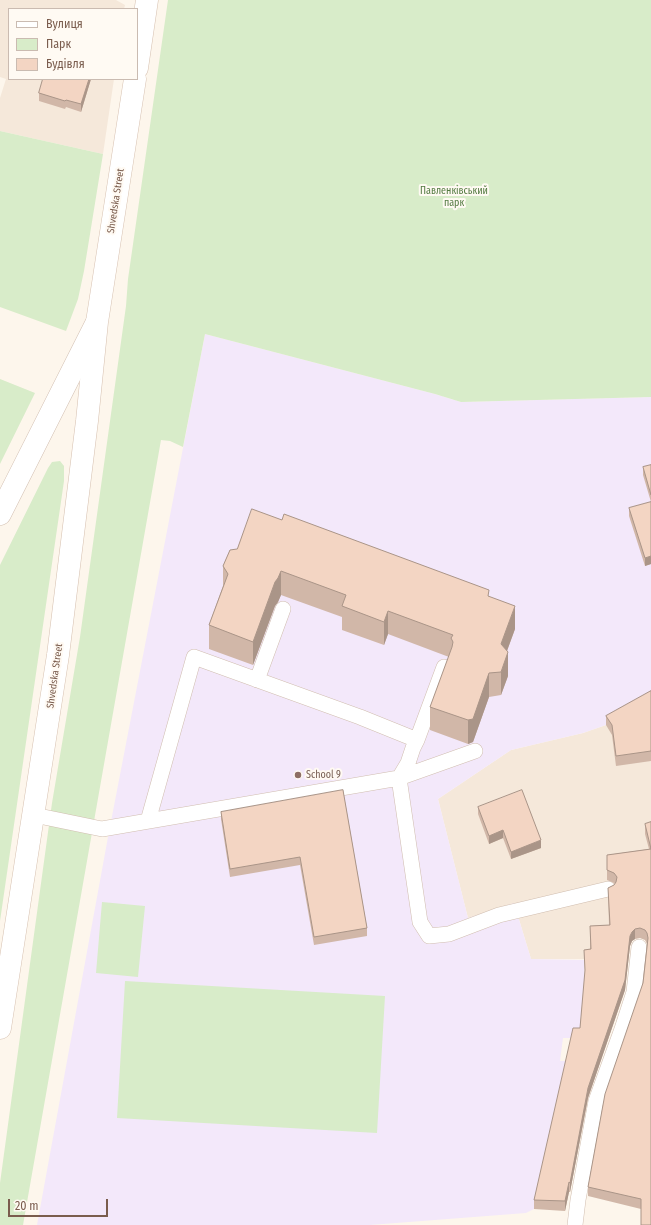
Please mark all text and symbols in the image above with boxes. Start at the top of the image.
legend [8,8,138,80]
text: Вулиця [46,17,83,31]
text: Парк [46,37,71,51]
text: Будівля [46,57,85,71]
street label: Shvedska Street [105,168,127,234]
park label: Павленківський парк [420,185,488,208]
street label: Shvedska Street [45,643,65,709]
place label: School 9 [306,769,341,781]
marker: School 9 [293,770,303,780]
scale bar [10,1191,110,1217]
text: 20 m [15,1199,39,1213]

